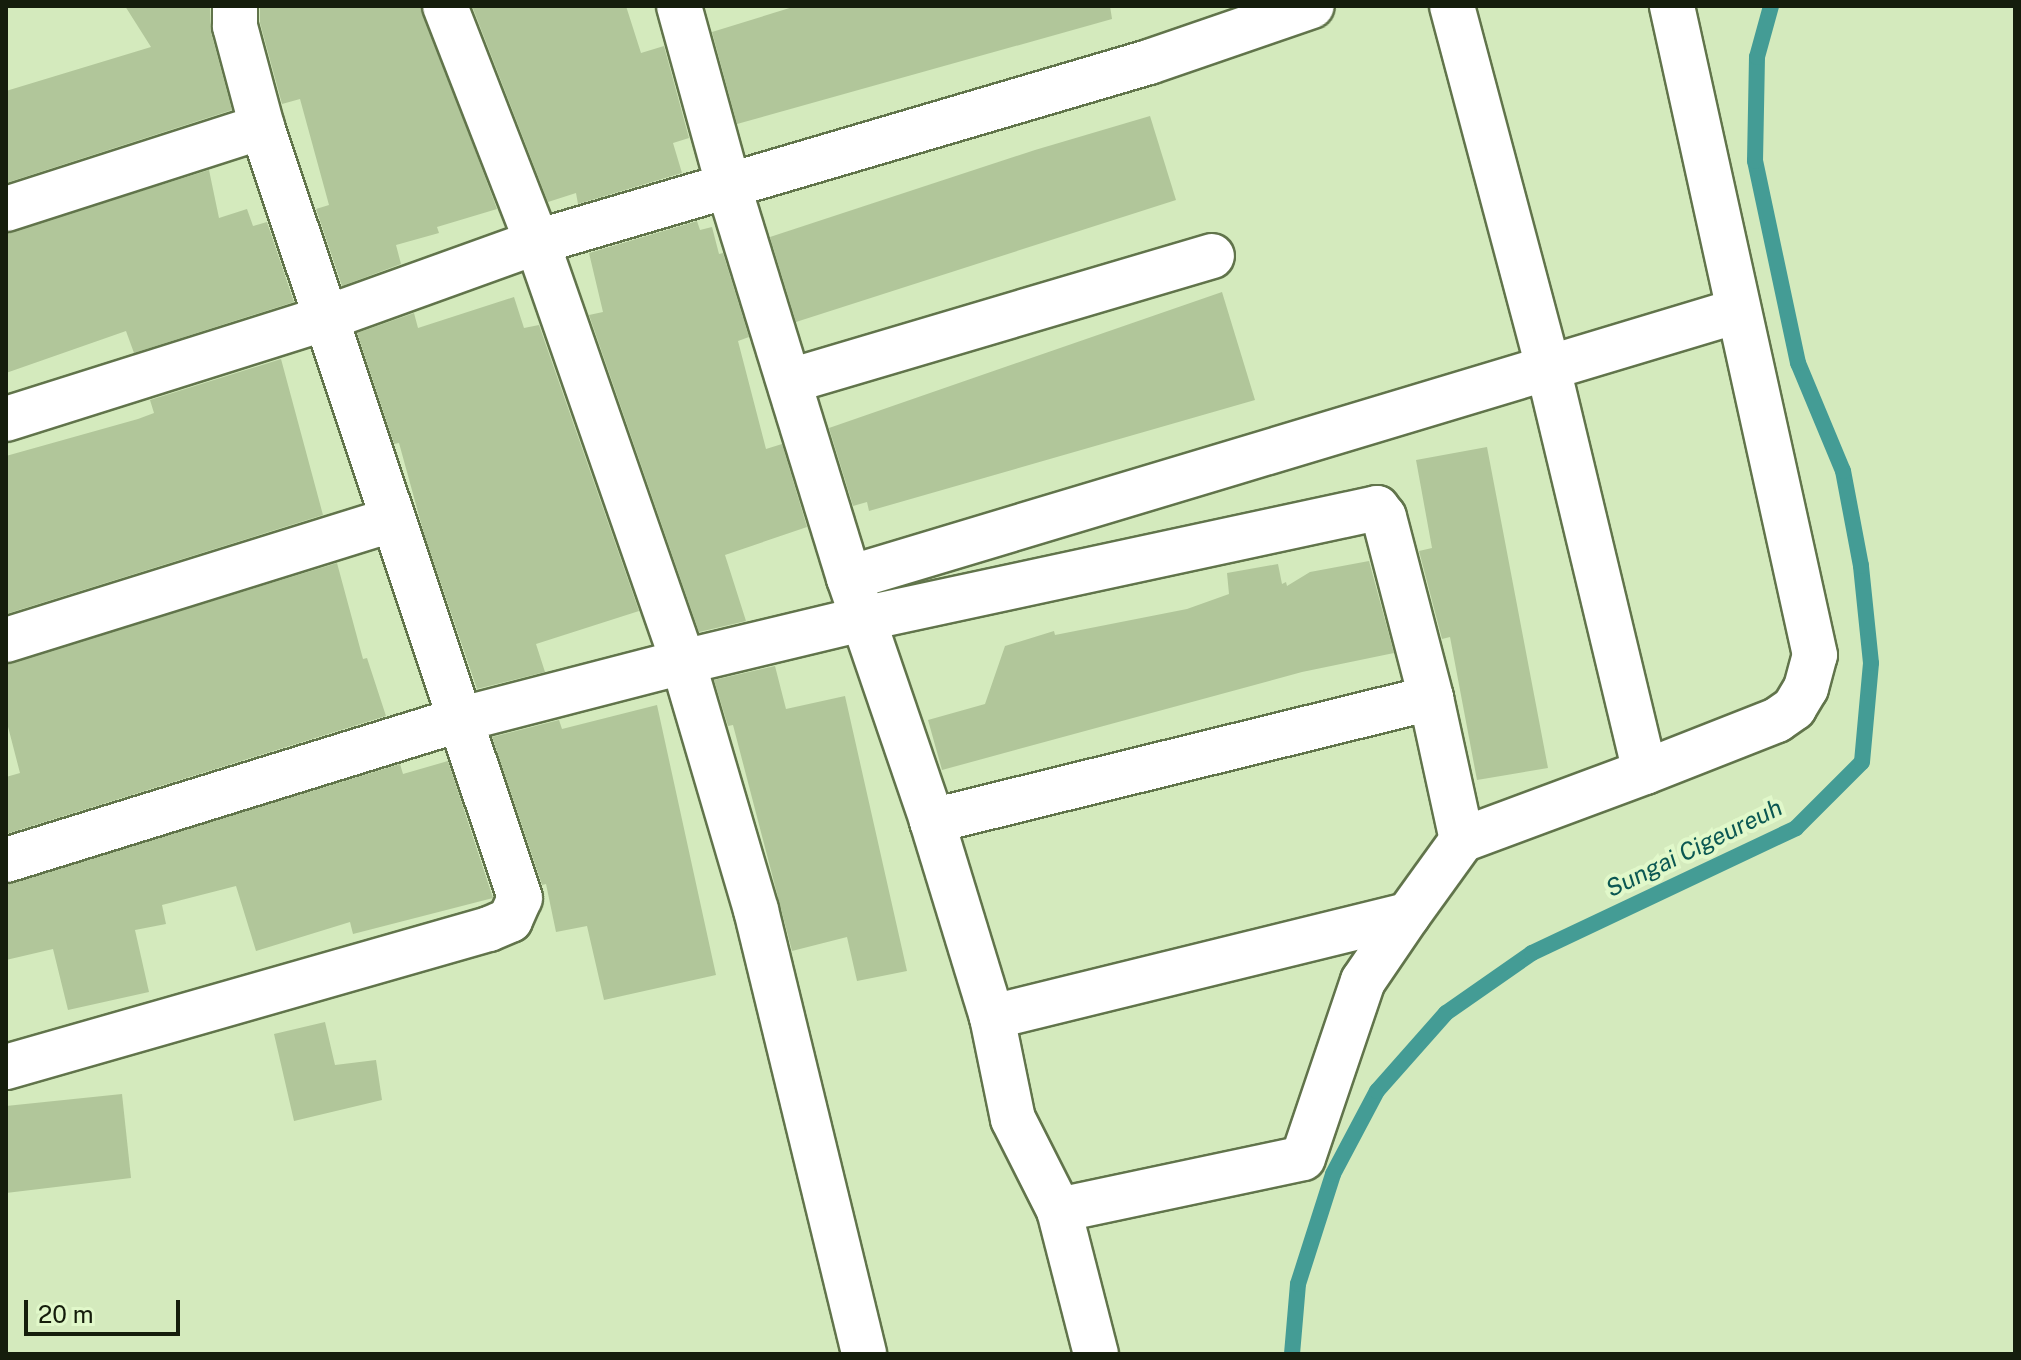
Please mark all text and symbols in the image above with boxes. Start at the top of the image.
water label: Sungai Cigeureuh [1601,793,1787,903]
scale bar [28,1284,184,1334]
text: 20 m [38,1300,94,1328]

